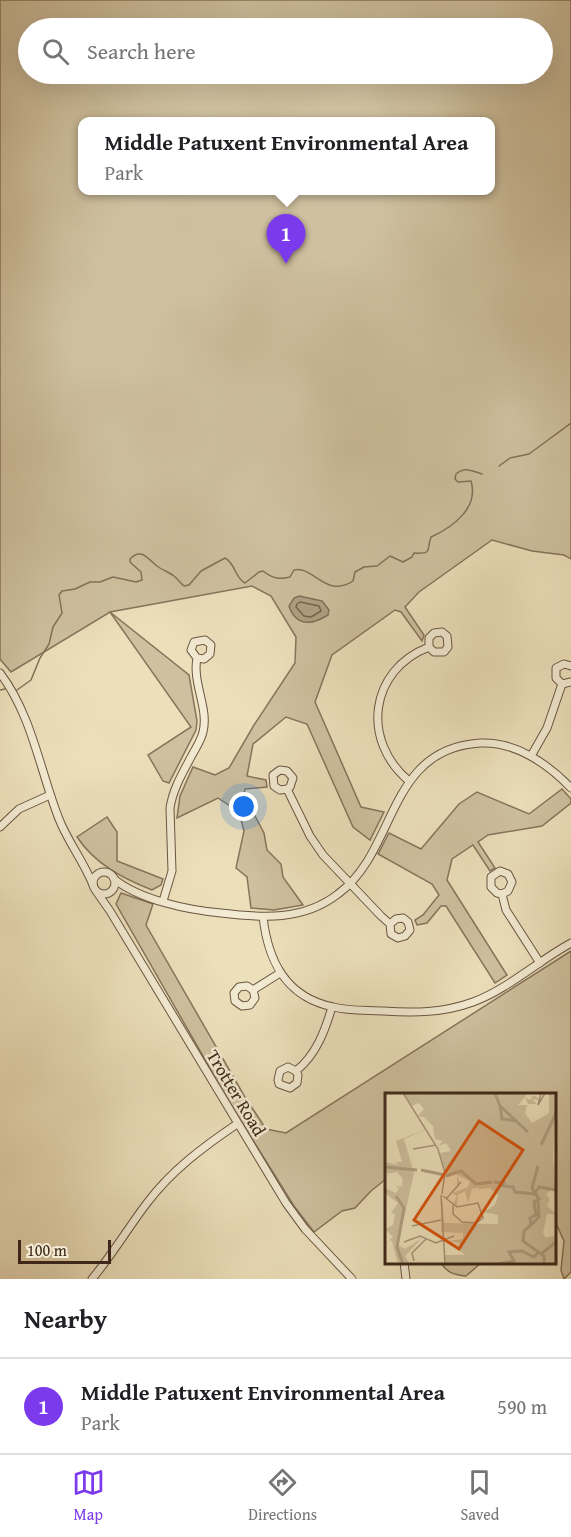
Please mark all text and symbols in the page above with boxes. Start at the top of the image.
search box [18,18,553,84]
icon: search [39,35,72,68]
text: Search here [87,35,196,67]
popup [78,117,495,195]
text: Middle Patuxent Environmental Area [105,126,468,158]
text: Park [105,158,143,187]
pin: 1 [266,214,306,264]
your location [229,792,258,821]
street label: Trotter Road [200,1044,273,1141]
inset map [385,1093,556,1264]
scale bar [18,1237,111,1264]
text: 100 m [27,1238,67,1262]
text: Nearby [24,1299,107,1338]
text: Middle Patuxent Environmental Area [81,1376,445,1408]
text: 1 [38,1392,49,1421]
text: 590 m [497,1392,547,1421]
text: Park [81,1408,120,1437]
tab: Map [72,1466,105,1526]
tab: Directions [248,1466,317,1526]
tab: Saved [460,1466,499,1526]

